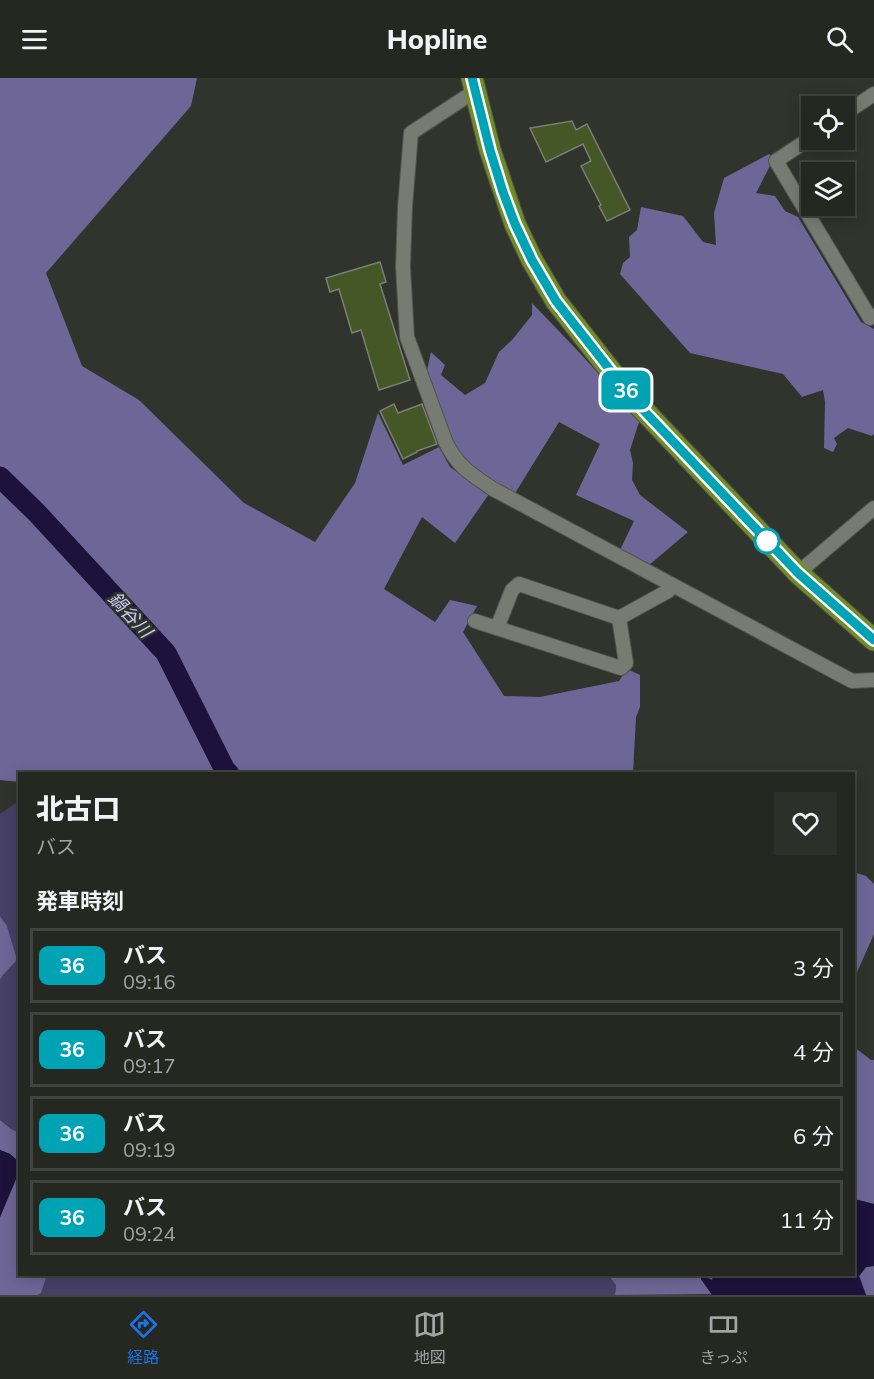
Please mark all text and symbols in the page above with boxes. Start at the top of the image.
text: Hopline [387,22,487,56]
icon: menu [18,23,51,56]
icon: search [823,23,856,56]
map controls [801,96,855,216]
button: locate [801,96,855,150]
button: layers [801,162,855,216]
line badge: 36 [599,370,653,410]
text: 36 [613,377,639,403]
unlabelled marker [754,528,780,554]
water label: 鍋谷川 [104,587,159,644]
text: 北古口 [36,791,120,826]
button: heart [774,792,837,855]
text: バス [36,834,76,859]
text: 発車時刻 [36,887,124,915]
text: バス [123,941,167,969]
text: 36 [59,952,85,978]
text: 3 分 [793,954,834,982]
text: 09:16 [123,969,176,994]
text: バス [123,1025,167,1053]
text: 36 [59,1036,85,1062]
text: 4 分 [793,1038,834,1066]
text: 09:17 [123,1053,176,1078]
text: バス [123,1109,167,1137]
text: 36 [59,1120,85,1146]
text: 6 分 [793,1122,834,1150]
text: 09:19 [123,1137,176,1162]
text: バス [123,1193,167,1221]
text: 36 [59,1204,85,1230]
text: 11 分 [780,1206,834,1234]
text: 09:24 [123,1221,176,1246]
tab: 経路 [127,1308,160,1368]
tab: 地図 [413,1308,446,1368]
tab: きっぷ [700,1308,747,1368]

